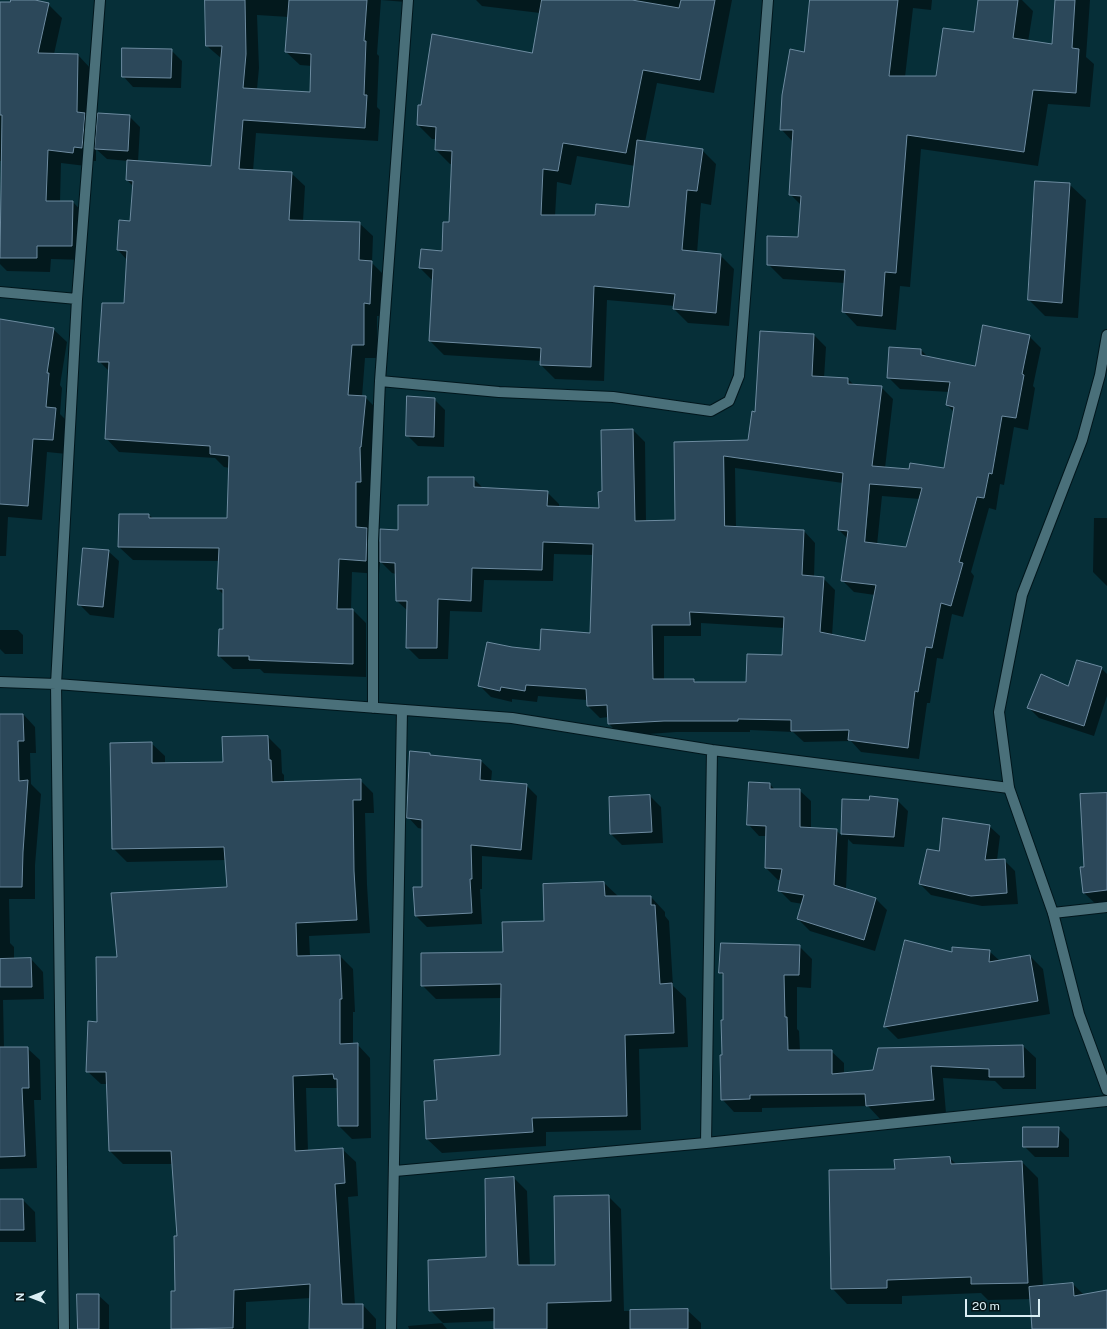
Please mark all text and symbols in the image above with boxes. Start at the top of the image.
north arrow [12,1277,52,1317]
scale bar [967,1291,1042,1317]
text: N [14,1293,26,1301]
text: 20 m [972,1299,1000,1313]

